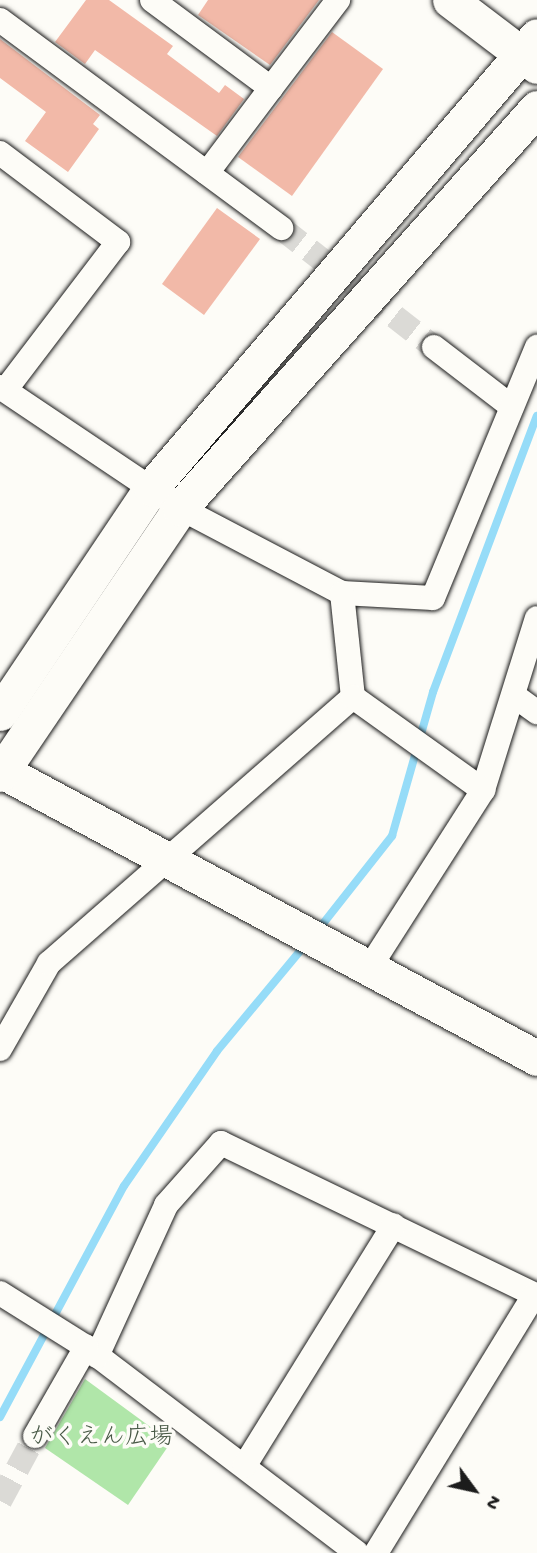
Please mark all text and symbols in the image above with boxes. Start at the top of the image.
park label: がくえん広場 [29,1425,173,1453]
north arrow [439,1455,509,1525]
text: N [479,1490,505,1513]

